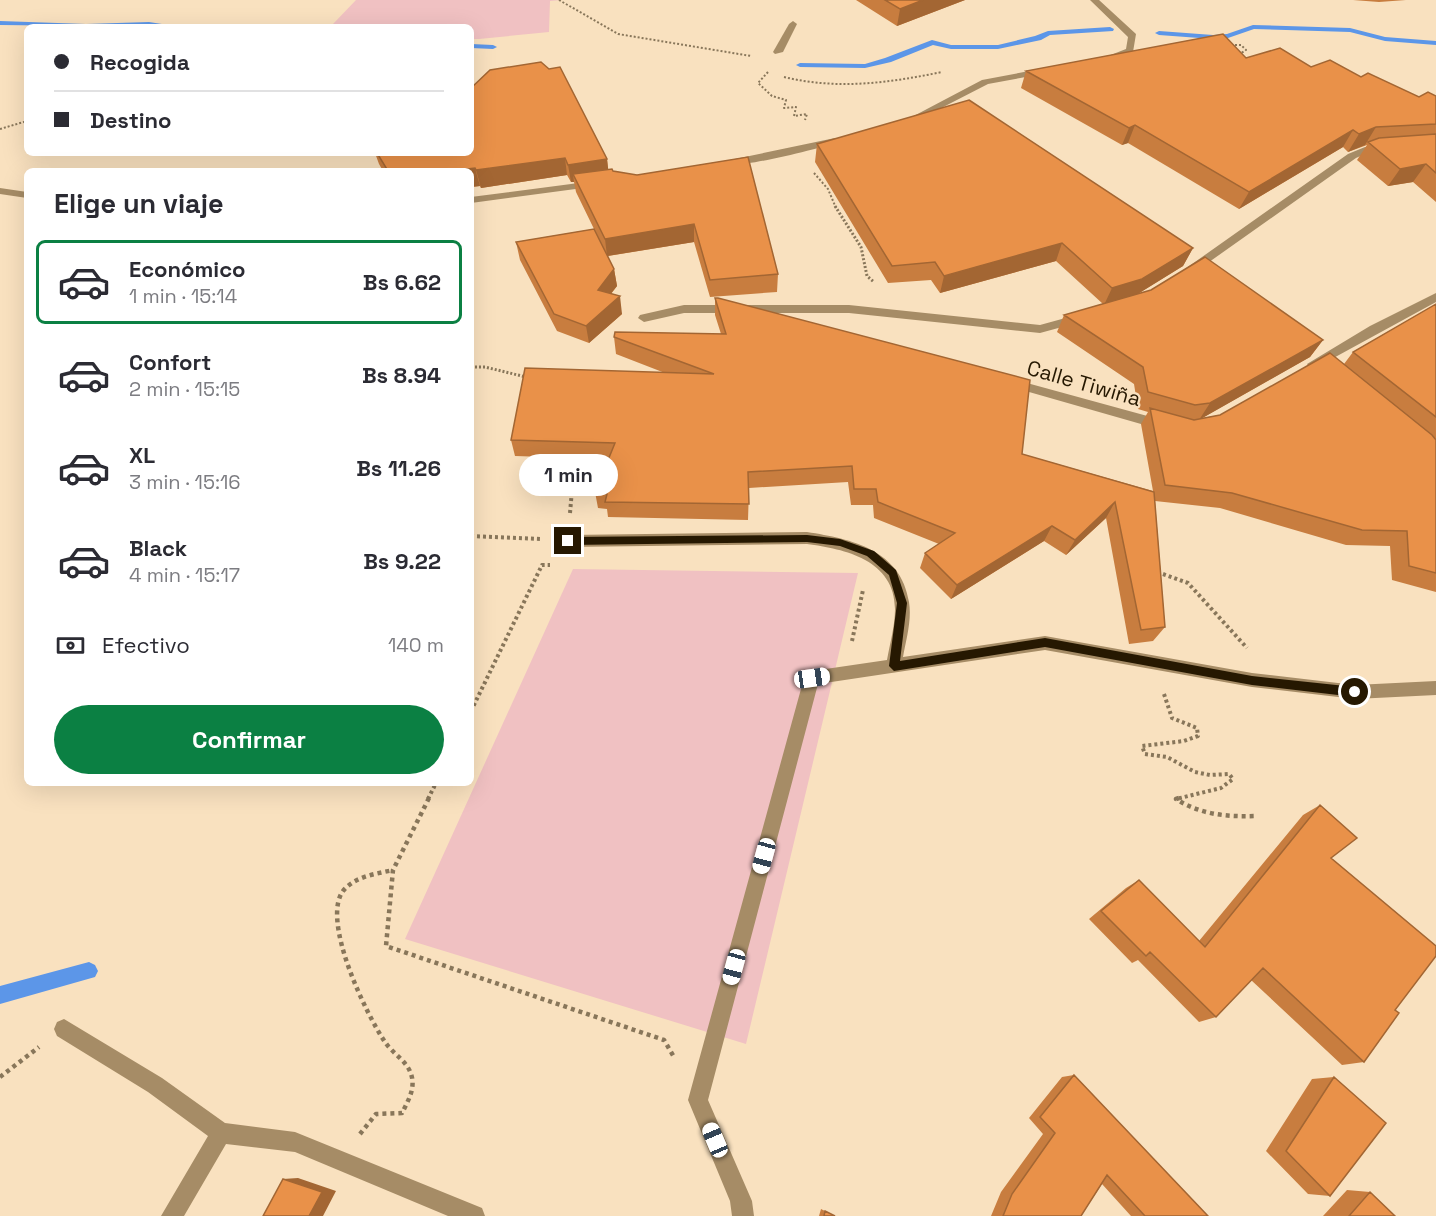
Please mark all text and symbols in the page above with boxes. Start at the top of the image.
text: Recogida [90,48,190,76]
text: Destino [90,106,172,134]
text: Elige un viaje [54,186,224,221]
icon: car [57,255,111,309]
text: Económico [129,255,246,283]
text: Bs 6.62 [363,268,441,296]
text: 1 min · 15:14 [129,283,237,309]
icon: car [57,348,111,402]
text: Confort [129,348,211,376]
street label: Calle Tiwiña [1024,354,1144,412]
text: Bs 8.94 [362,361,441,389]
text: 2 min · 15:15 [129,376,240,402]
icon: car [57,441,111,495]
text: XL [129,441,155,469]
text: Bs 11.26 [356,454,441,482]
callout: 1 min [518,454,618,496]
text: 1 min [544,462,593,488]
text: 3 min · 15:16 [129,469,241,495]
route end [554,527,581,554]
icon: car [57,534,111,588]
text: Black [129,534,187,562]
text: Bs 9.22 [363,547,441,575]
text: 4 min · 15:17 [129,562,240,588]
icon: cash [54,629,87,662]
text: Efectivo [102,631,190,659]
text: 140 m [388,632,444,658]
car [793,667,831,689]
route start [1341,678,1368,705]
button: Confirmar [54,705,444,774]
car [751,836,777,876]
car [721,947,747,987]
car [700,1120,730,1160]

